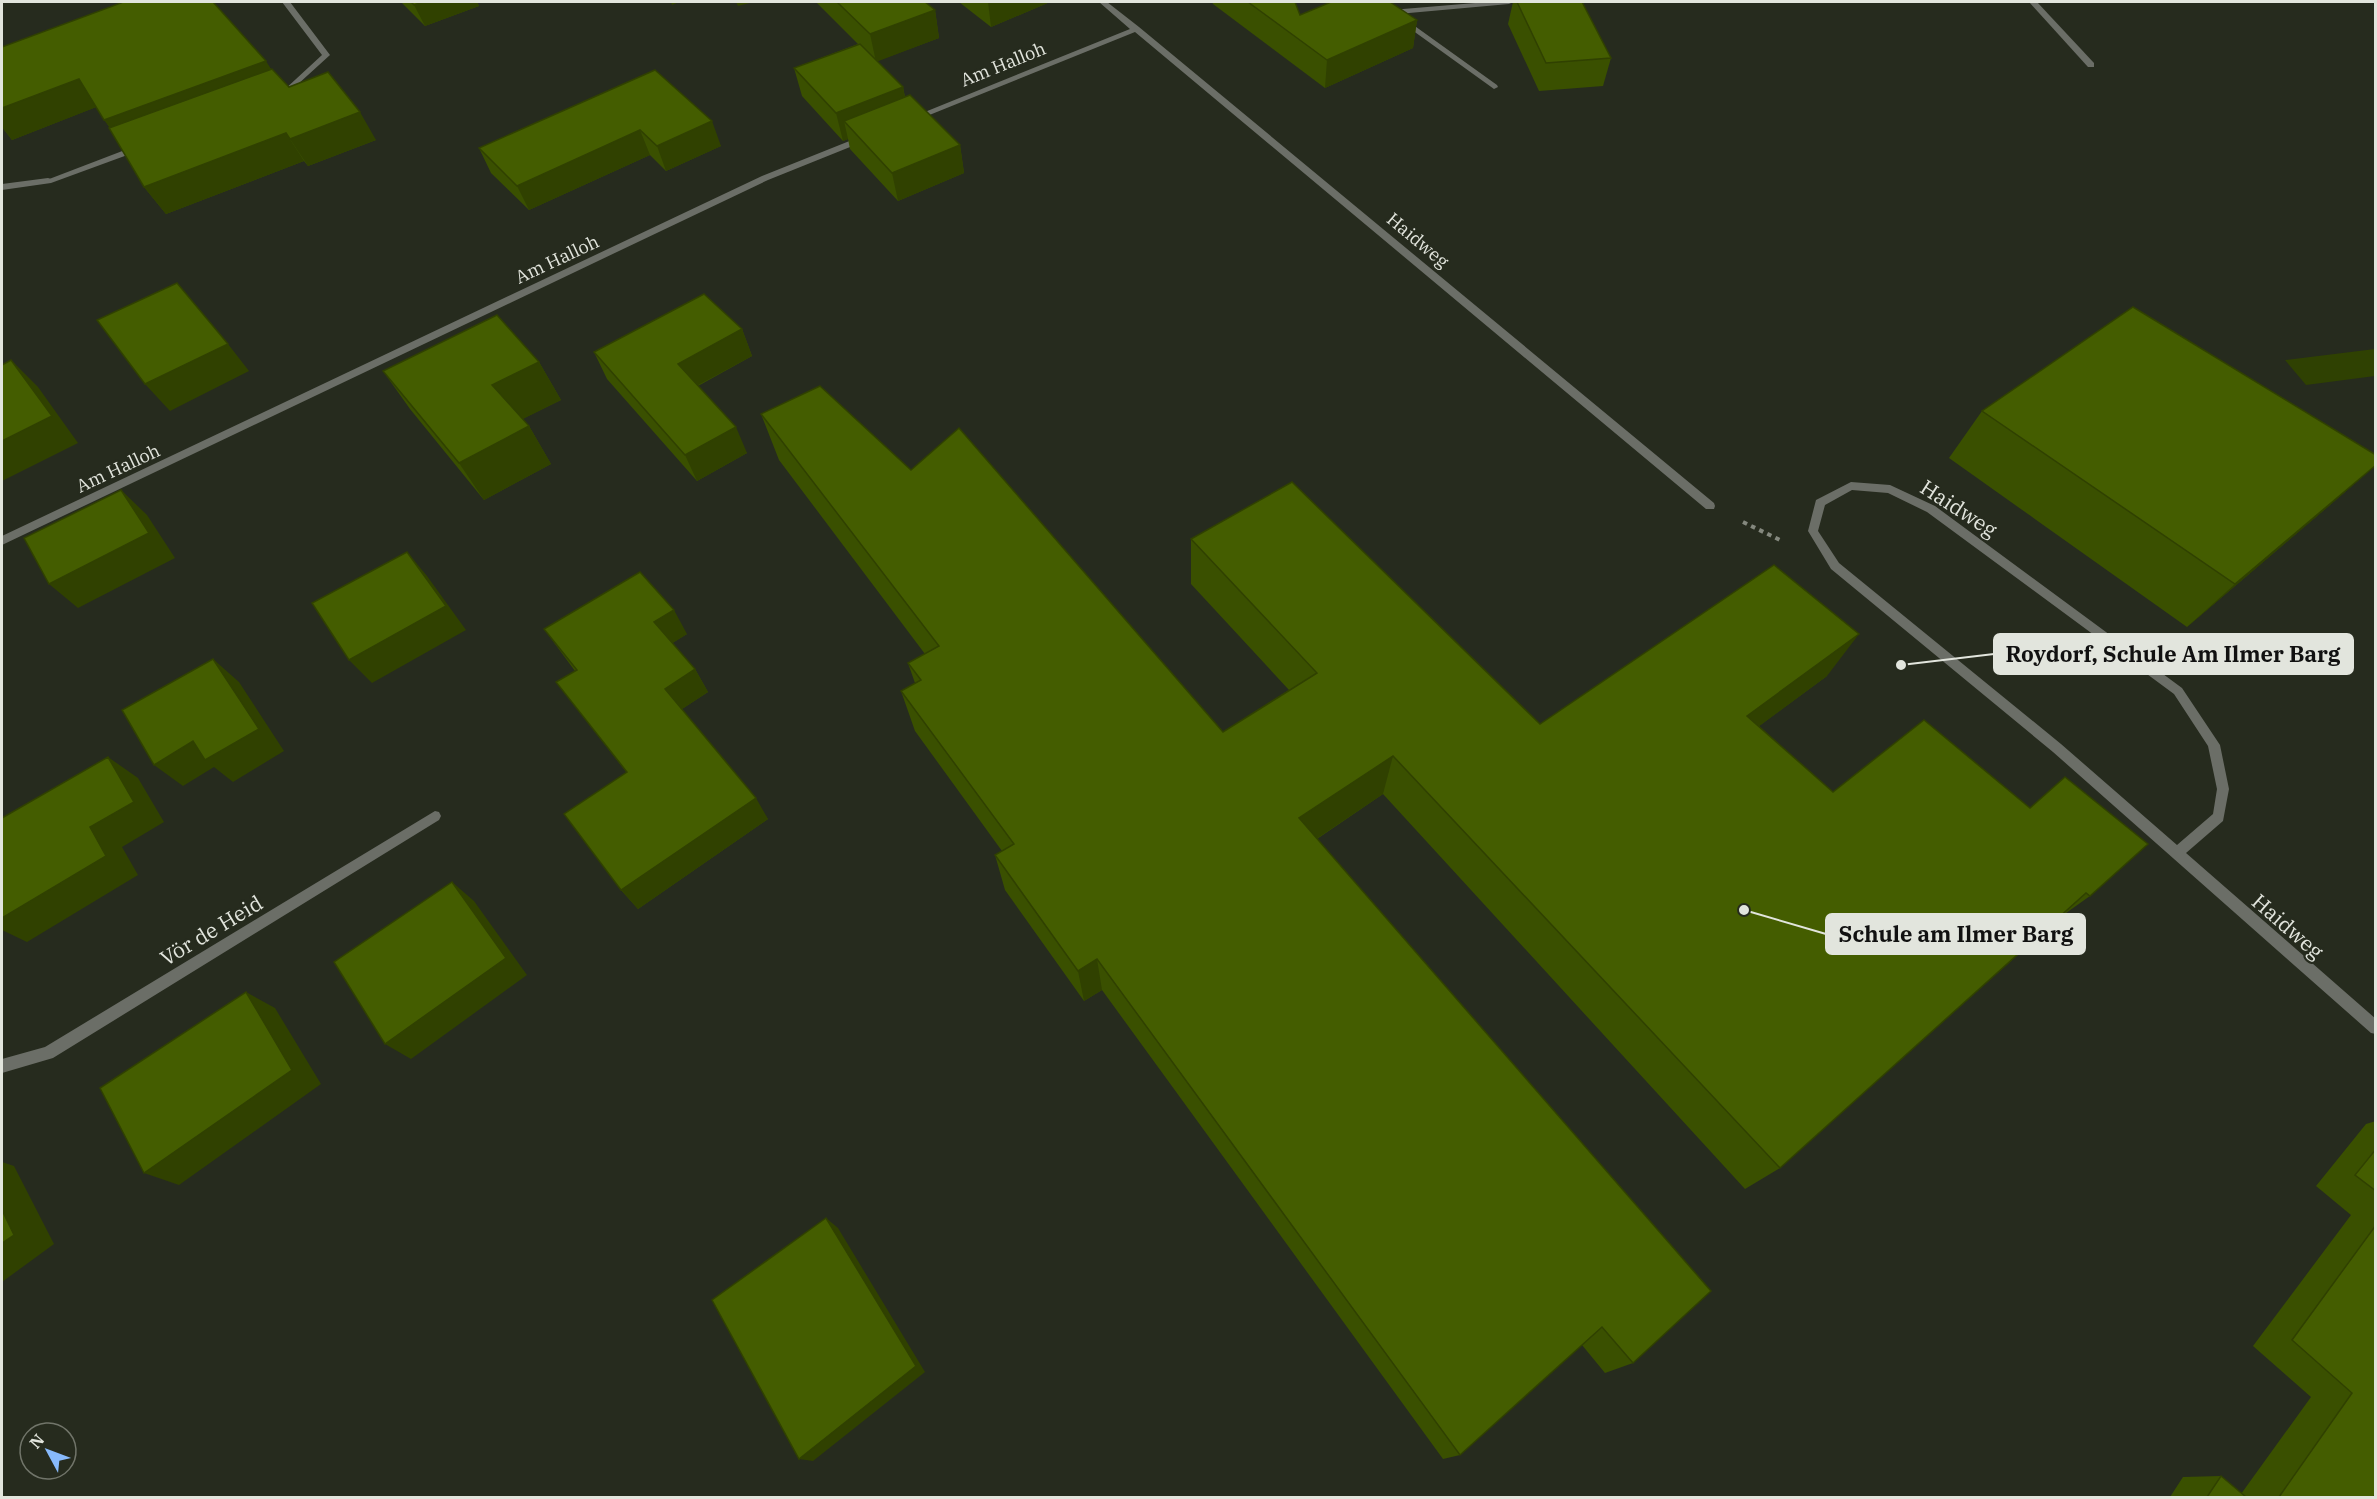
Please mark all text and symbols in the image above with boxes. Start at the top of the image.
street label: Am Halloh [957,37,1049,91]
street label: Haidweg [1382,207,1454,273]
street label: Am Halloh [511,230,603,288]
street label: Am Halloh [72,439,164,497]
street label: Haidweg [1915,473,2003,544]
callout: Roydorf, Schule Am Ilmer Barg [1994,634,2353,674]
text: Roydorf, Schule Am Ilmer Barg [2005,639,2341,668]
street label: Haidweg [2246,887,2330,965]
street label: Vör de Heid [155,888,268,972]
callout: Schule am Ilmer Barg [1826,914,2085,954]
text: Schule am Ilmer Barg [1839,919,2074,948]
north arrow [18,1421,78,1481]
text: N [25,1430,48,1452]

